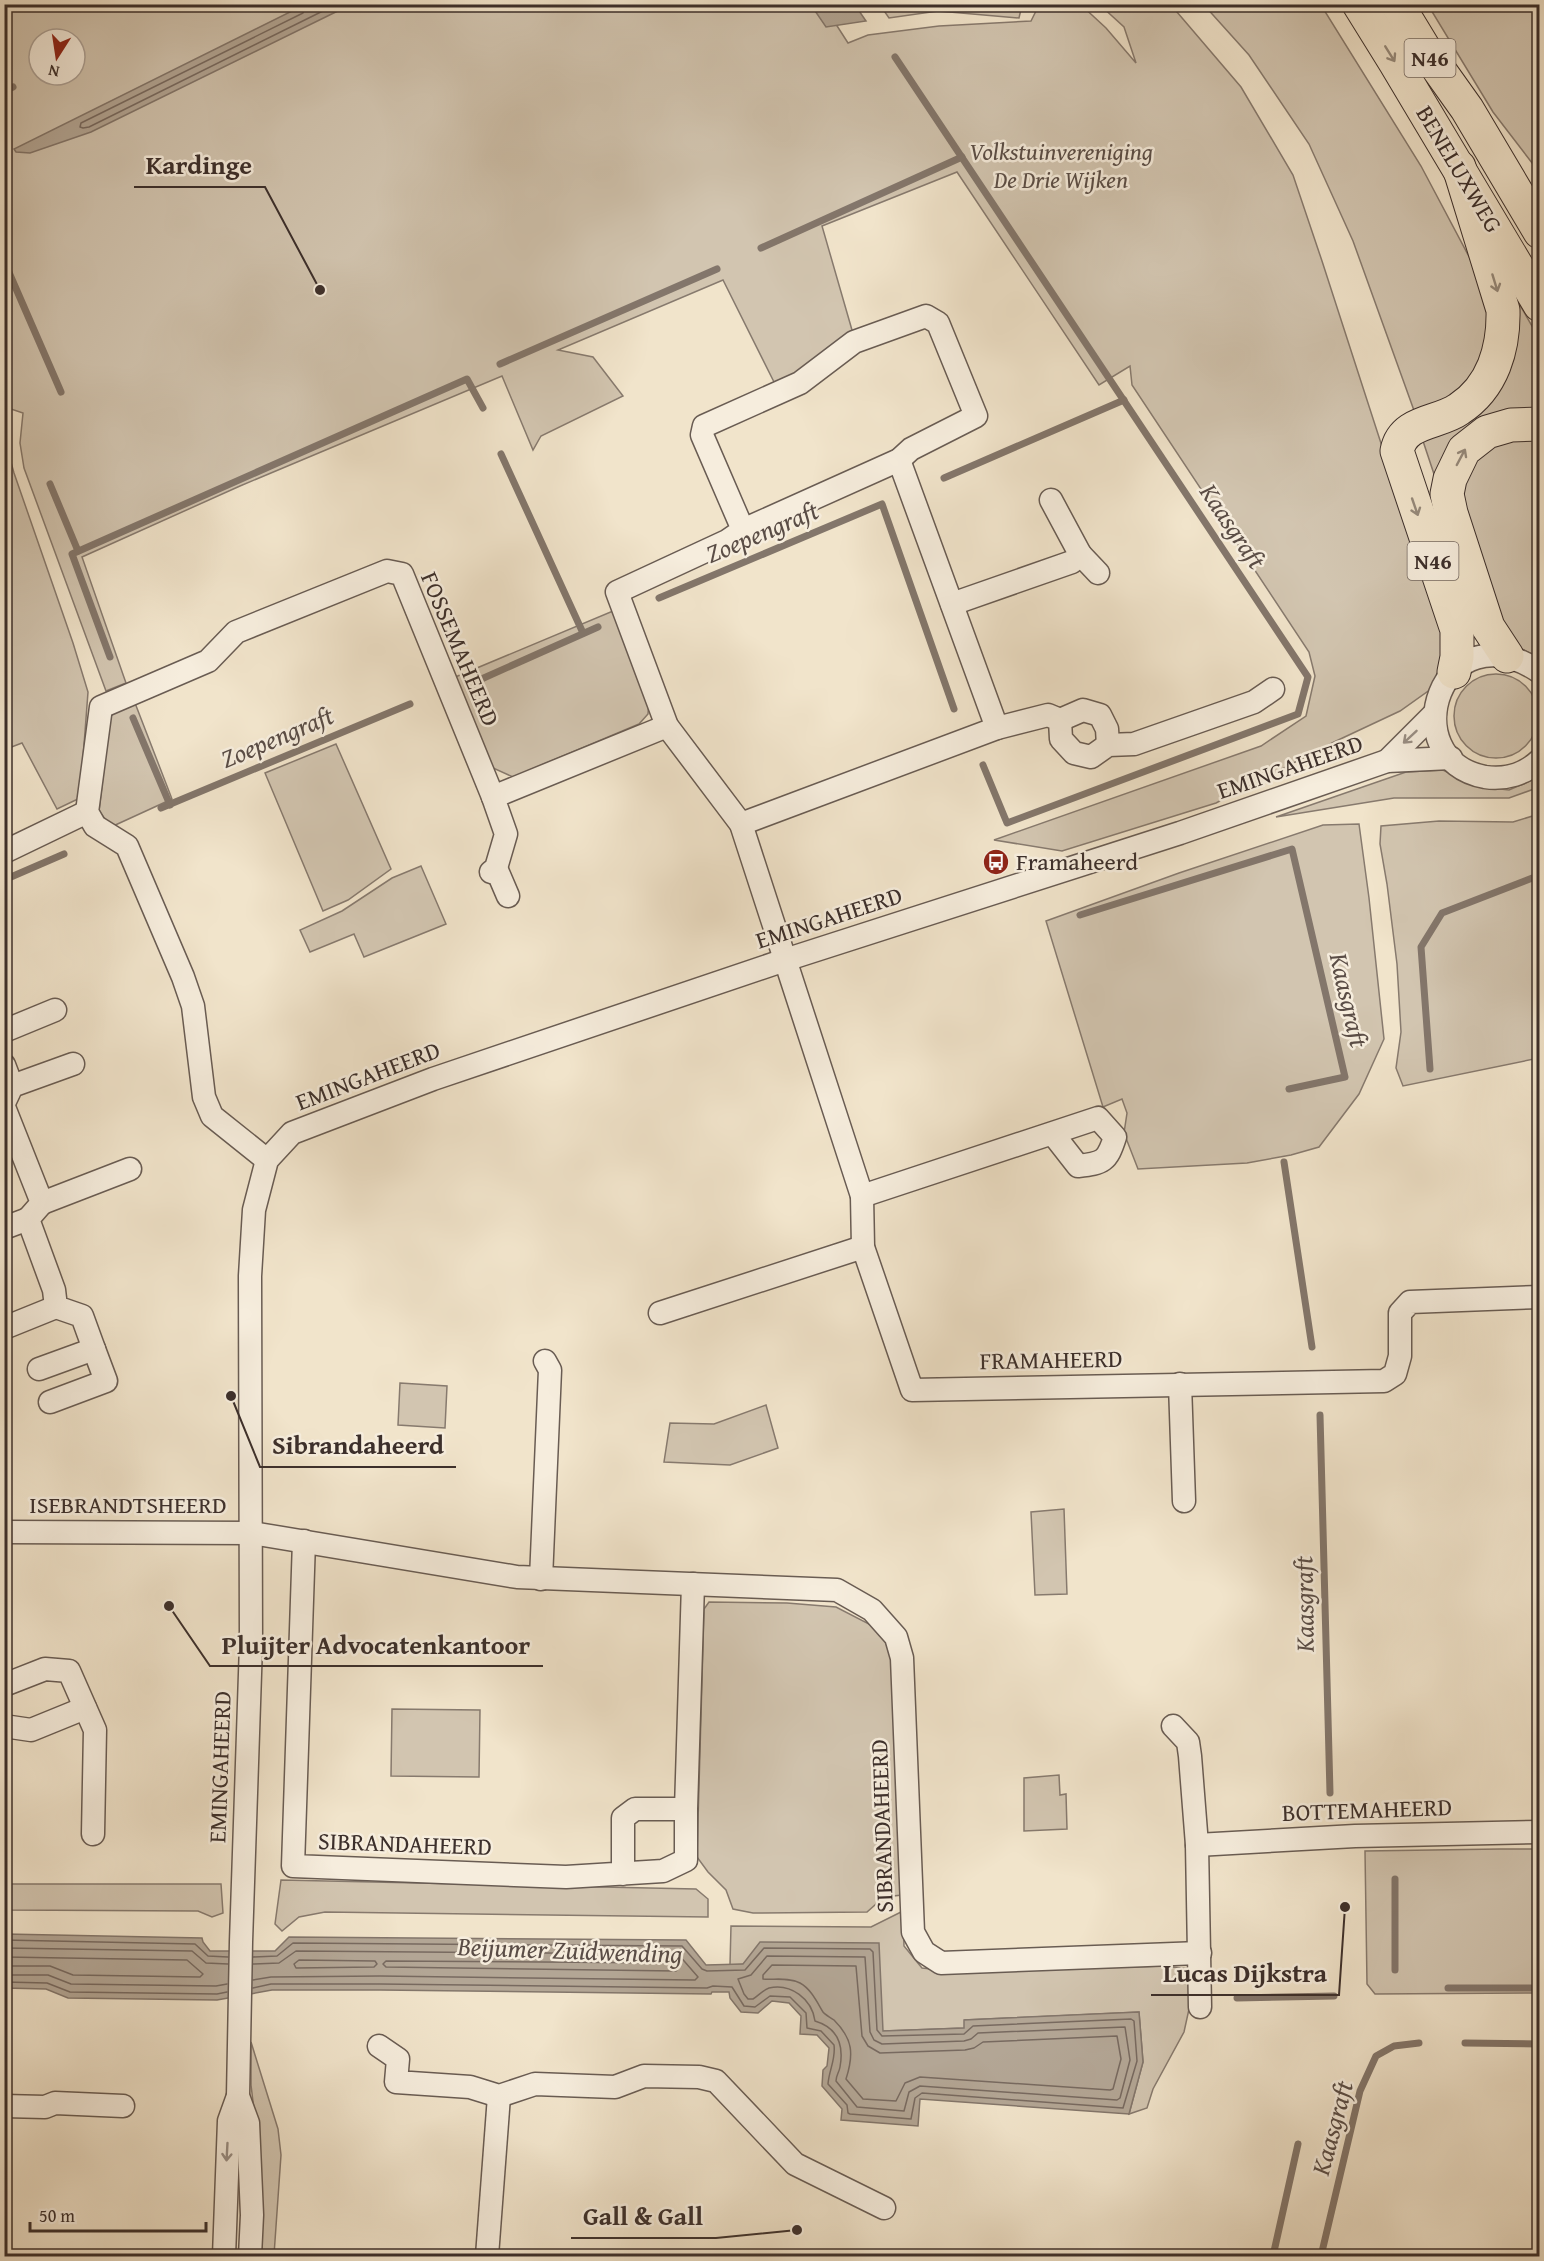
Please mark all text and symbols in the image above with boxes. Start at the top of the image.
north arrow [27,27,87,87]
road number: N46 [1404,39,1456,77]
one-way arrow [1385,45,1397,62]
text: N [46,59,62,85]
street label: BENELUXWEG [1408,99,1511,239]
park label: Volkstuinvereniging De Drie Wijken [969,134,1153,197]
callout: Kardinge [134,143,265,187]
text: Kardinge [146,145,252,184]
one-way arrow [1490,273,1501,292]
one-way arrow [1456,449,1467,467]
water label: Kaasgraft [1190,474,1277,577]
water label: Zoepengraft [699,490,825,573]
one-way arrow [1410,497,1421,516]
road number: N46 [1408,542,1458,580]
street label: FOSSEMAHEERD [412,566,509,731]
water label: Zoepengraft [214,695,340,778]
street label: EMINGAHEERD [1212,725,1367,808]
one-way arrow [1403,729,1418,744]
place label: Framaheerd [1016,844,1138,879]
bus stop icon: Framaheerd [981,847,1011,877]
street label: EMINGAHEERD [751,877,907,958]
water label: Kaasgraft [1319,948,1379,1052]
street label: EMINGAHEERD [291,1032,445,1119]
street label: FRAMAHEERD [979,1341,1123,1378]
callout: Sibrandaheerd [260,1423,456,1467]
text: Sibrandaheerd [272,1425,444,1464]
street label: ISEBRANDTSHEERD [29,1487,227,1522]
water label: Kaasgraft [1283,1555,1324,1653]
callout: Pluijter Advocatenkantoor [210,1622,543,1666]
text: Pluijter Advocatenkantoor [222,1625,530,1664]
street label: EMINGAHEERD [199,1690,240,1844]
street label: SIBRANDAHEERD [861,1739,902,1913]
street label: BOTTEMAHEERD [1281,1789,1453,1830]
street label: SIBRANDAHEERD [318,1823,492,1864]
water label: Beijumer Zuidwending [456,1926,683,1973]
callout: Lucas Dijkstra [1151,1951,1339,1995]
text: Lucas Dijkstra [1163,1953,1328,1992]
water label: Kaasgraft [1300,2076,1363,2180]
one-way arrow [222,2142,233,2162]
callout: Gall & Gall [571,2194,716,2238]
scale bar [30,2195,206,2233]
text: Gall & Gall [583,2196,703,2235]
text: 50 m [39,2202,75,2229]

